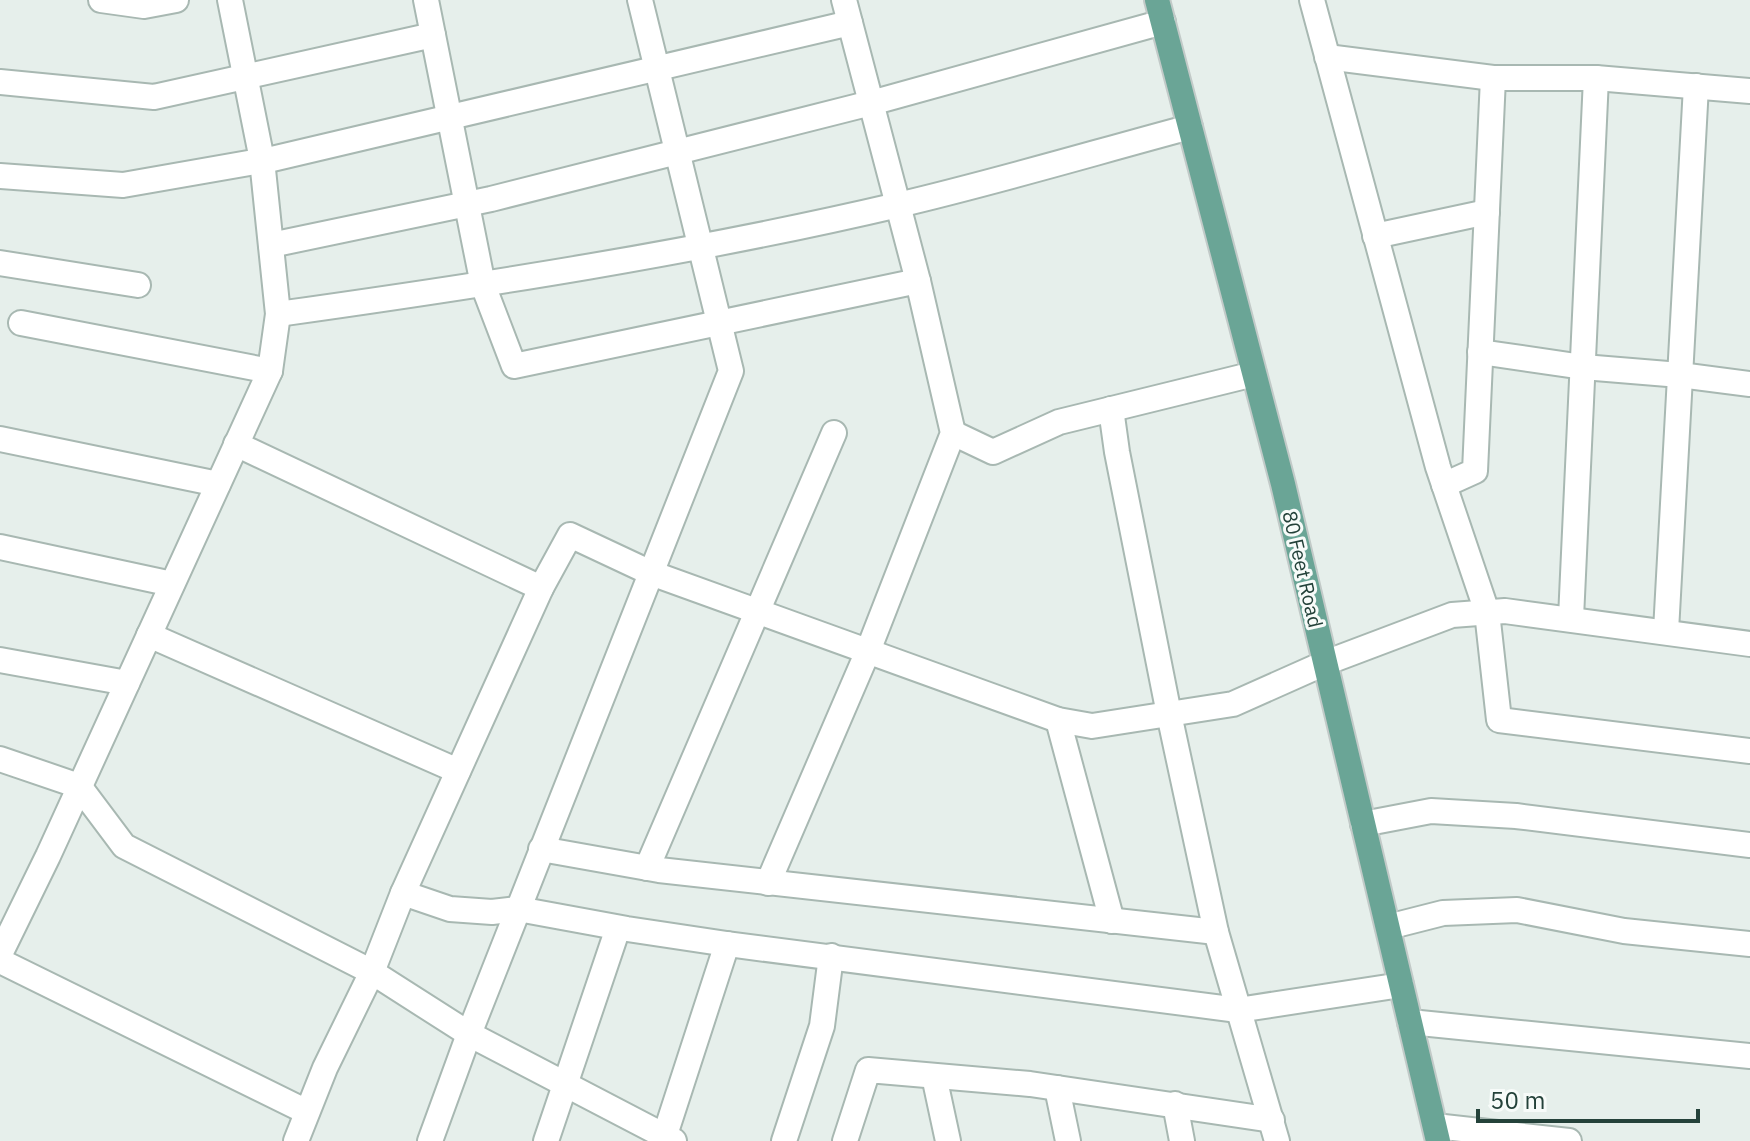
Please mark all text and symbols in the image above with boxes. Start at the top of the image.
street label: 80 Feet Road [1276,508,1330,630]
scale bar [1478,1073,1698,1123]
text: 50 m [1490,1084,1545,1116]

